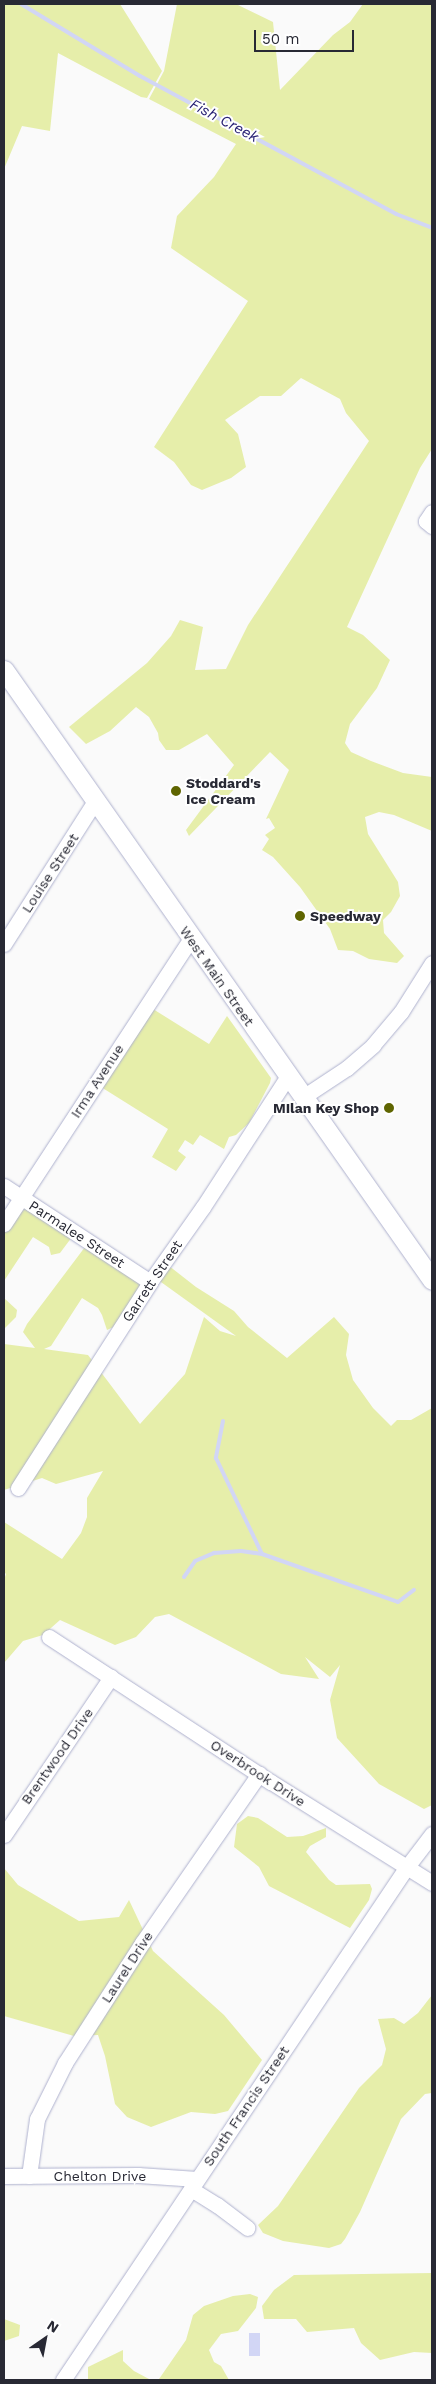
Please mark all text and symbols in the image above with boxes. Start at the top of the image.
scale bar [256,20,356,52]
text: 50 m [262,30,299,48]
water label: Fish Creek [187,95,261,147]
place label: Stoddard's Ice Cream [186,775,261,808]
marker: Stoddard's Ice Cream [170,785,182,797]
street label: Louise Street [18,830,82,916]
place label: Speedway [310,908,381,924]
marker: Speedway [294,910,306,922]
street label: West Main Street [176,923,258,1029]
street label: Irma Avenue [67,1041,127,1121]
place label: MIlan Key Shop [273,1100,379,1116]
marker: MIlan Key Shop [383,1102,395,1114]
street label: Parmalee Street [26,1197,128,1271]
street label: Garrett Street [119,1237,185,1325]
street label: Brentwood Drive [17,1705,97,1807]
street label: Overbrook Drive [207,1736,309,1810]
street label: Laurel Drive [98,1928,156,2006]
street label: South Francis Street [200,2043,292,2169]
street label: Chelton Drive [54,2168,146,2184]
north arrow [20,2314,70,2364]
text: N [44,2317,62,2336]

